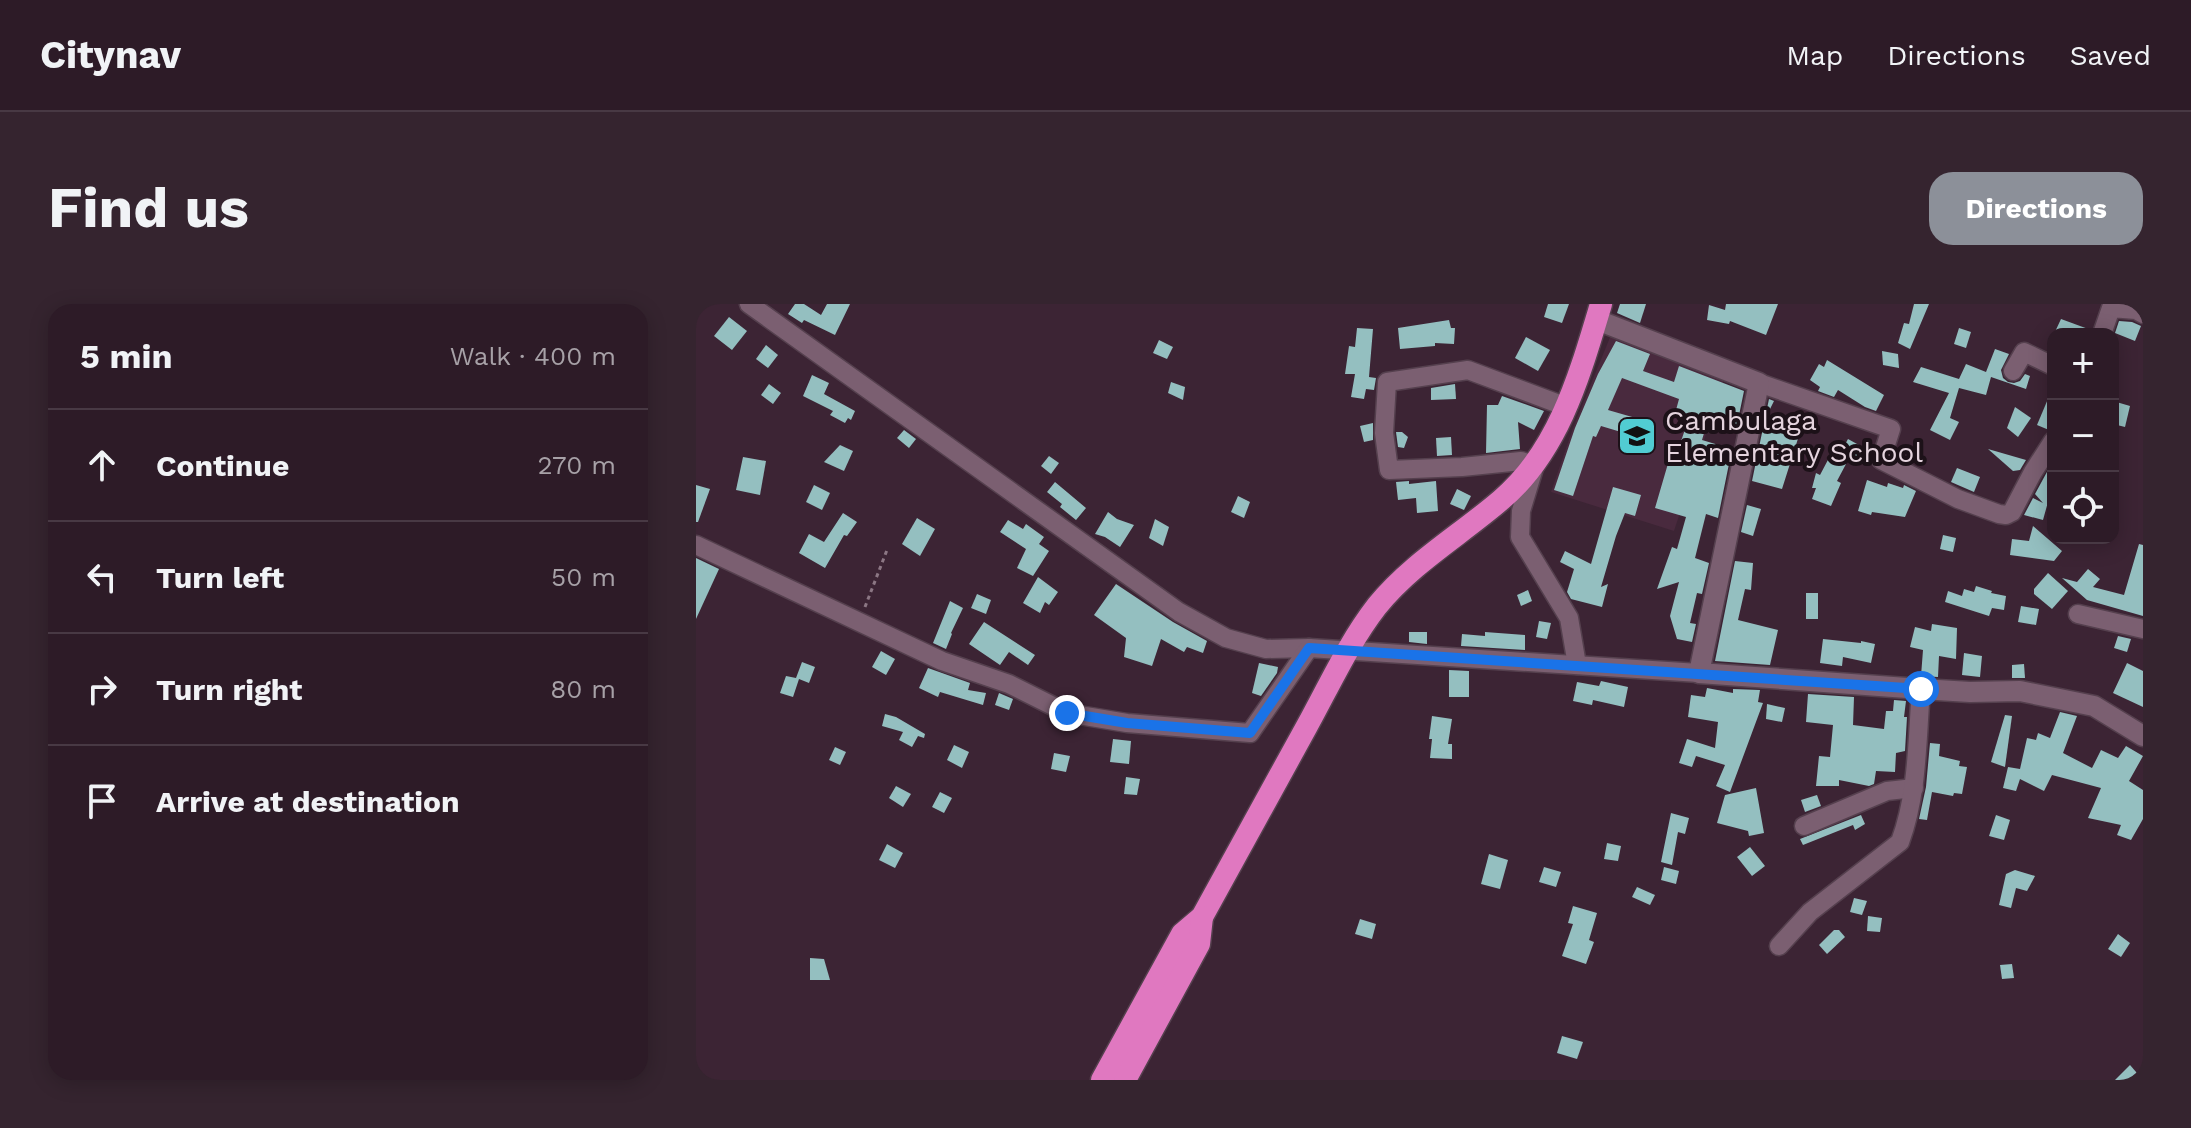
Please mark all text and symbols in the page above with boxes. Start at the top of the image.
text: Citynav [40,33,181,77]
text: Map [1786,39,1843,72]
text: Directions [1887,39,2026,72]
text: Saved [2070,39,2151,72]
button: Directions [1929,172,2143,245]
text: Find us [48,175,249,241]
map controls [2047,328,2119,544]
button: + [2047,328,2119,400]
text: 5 min [80,336,173,376]
text: Walk · 400 m [450,341,616,371]
button: − [2047,400,2119,472]
place label: Cambulaga Elementary School [1665,404,1923,469]
school or university icon: Cambulaga Elementary School [1616,415,1658,457]
icon: ahead [80,443,124,487]
text: Continue [156,448,289,483]
text: 270 m [537,450,616,480]
button: locate [2047,472,2119,544]
icon: left [80,555,124,599]
text: Turn left [156,560,284,595]
text: 50 m [551,562,616,592]
icon: right [80,667,124,711]
route start [1903,671,1939,707]
text: Turn right [156,672,302,707]
text: 80 m [550,674,616,704]
route end [1049,695,1085,731]
icon: arrive [80,779,124,823]
text: Arrive at destination [156,784,460,819]

